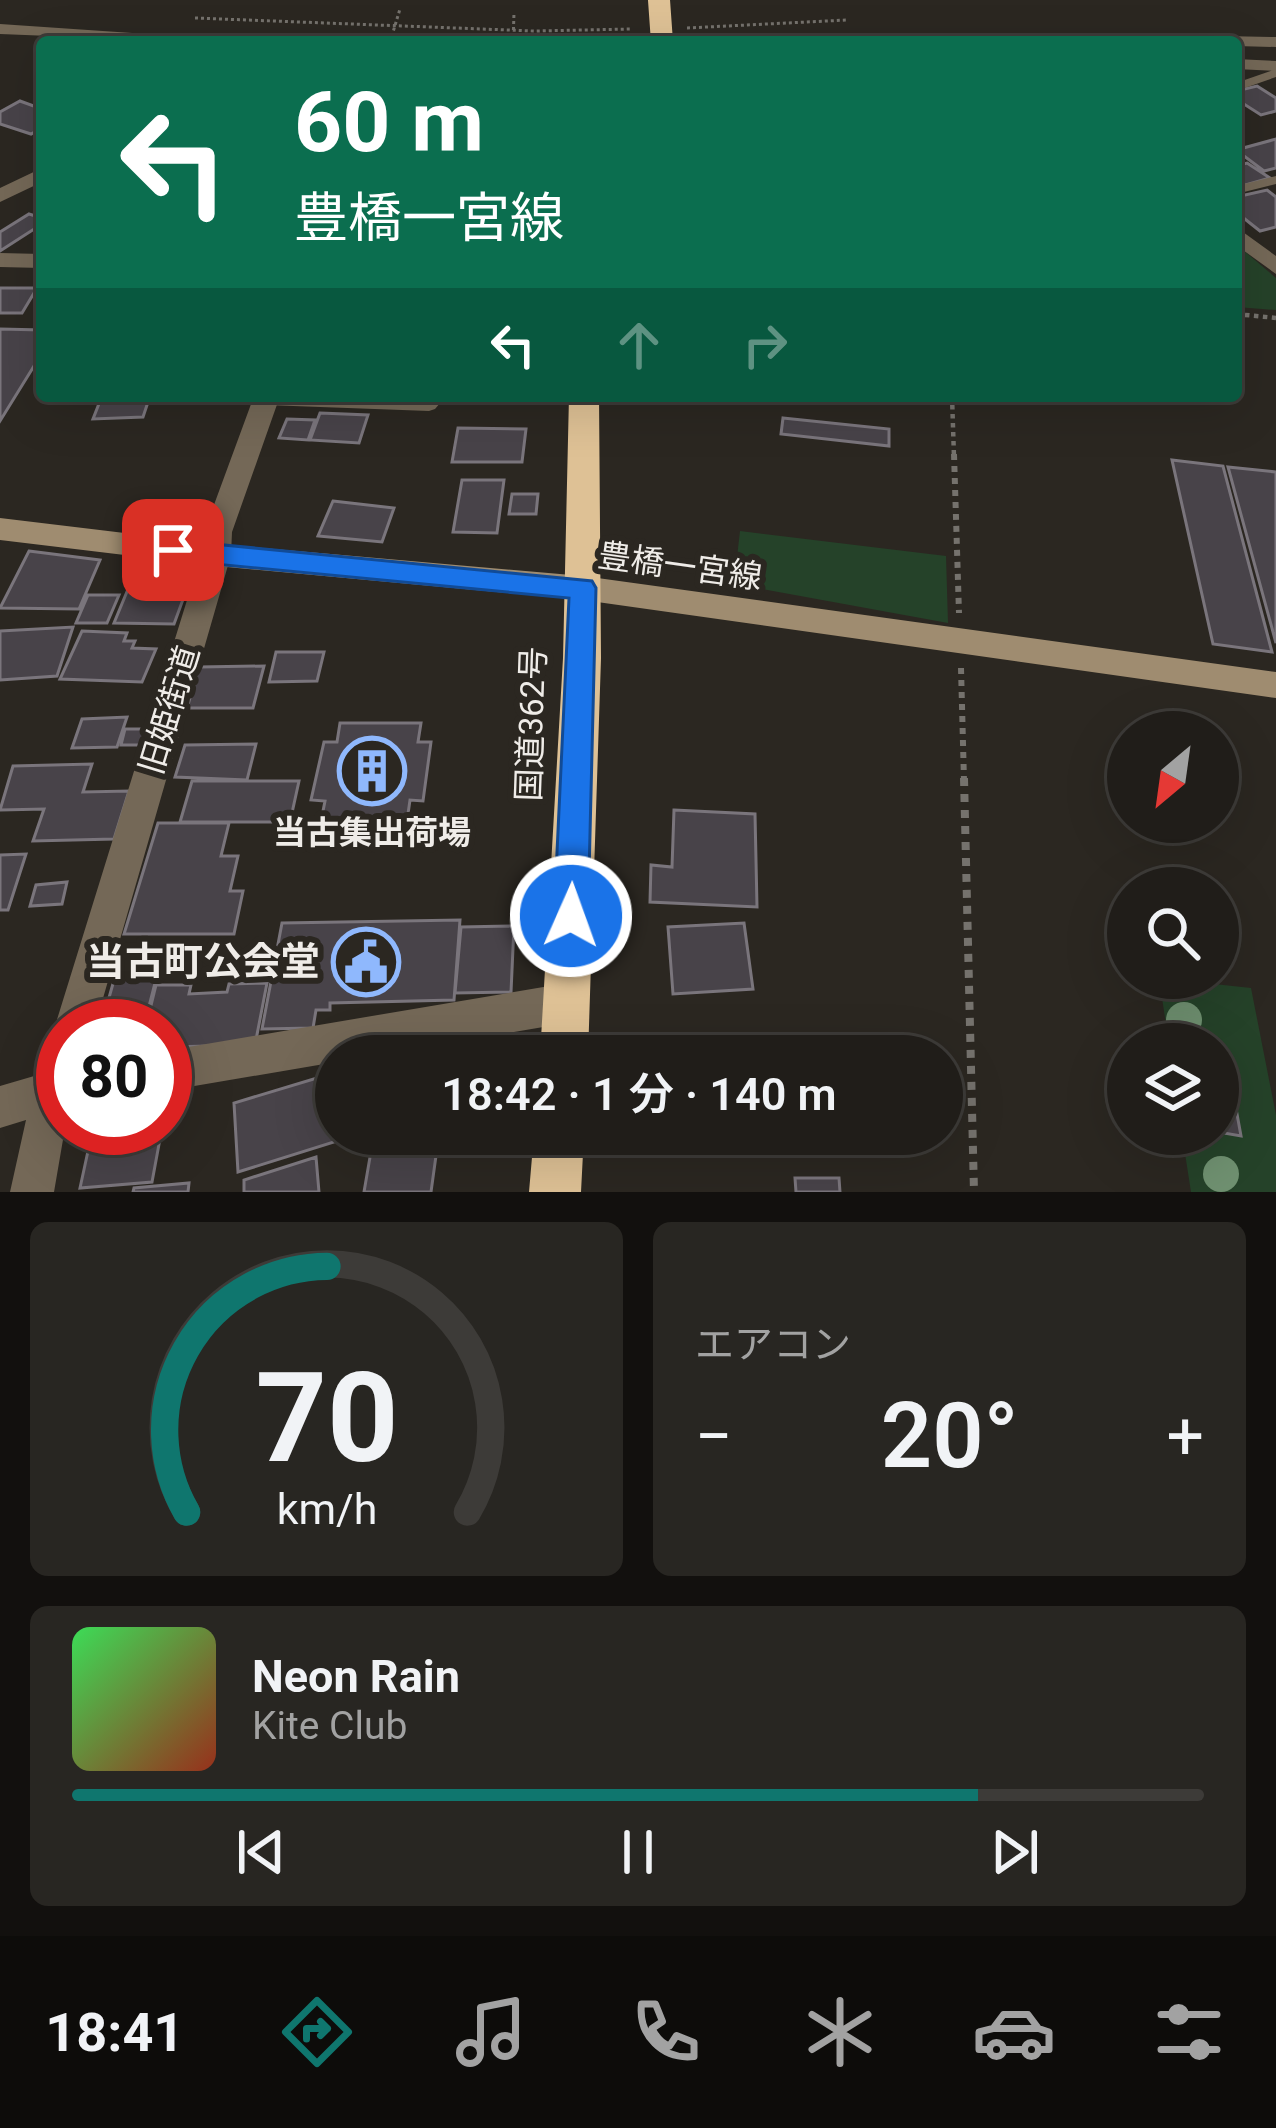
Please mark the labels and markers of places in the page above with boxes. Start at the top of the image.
pin [122,499,224,601]
building icon: 当古集出荷場 [337,736,407,806]
place label: 当古集出荷場 [273,813,471,852]
public building icon: 当古町公会堂 [331,927,401,997]
place label: 当古町公会堂 [86,939,320,985]

